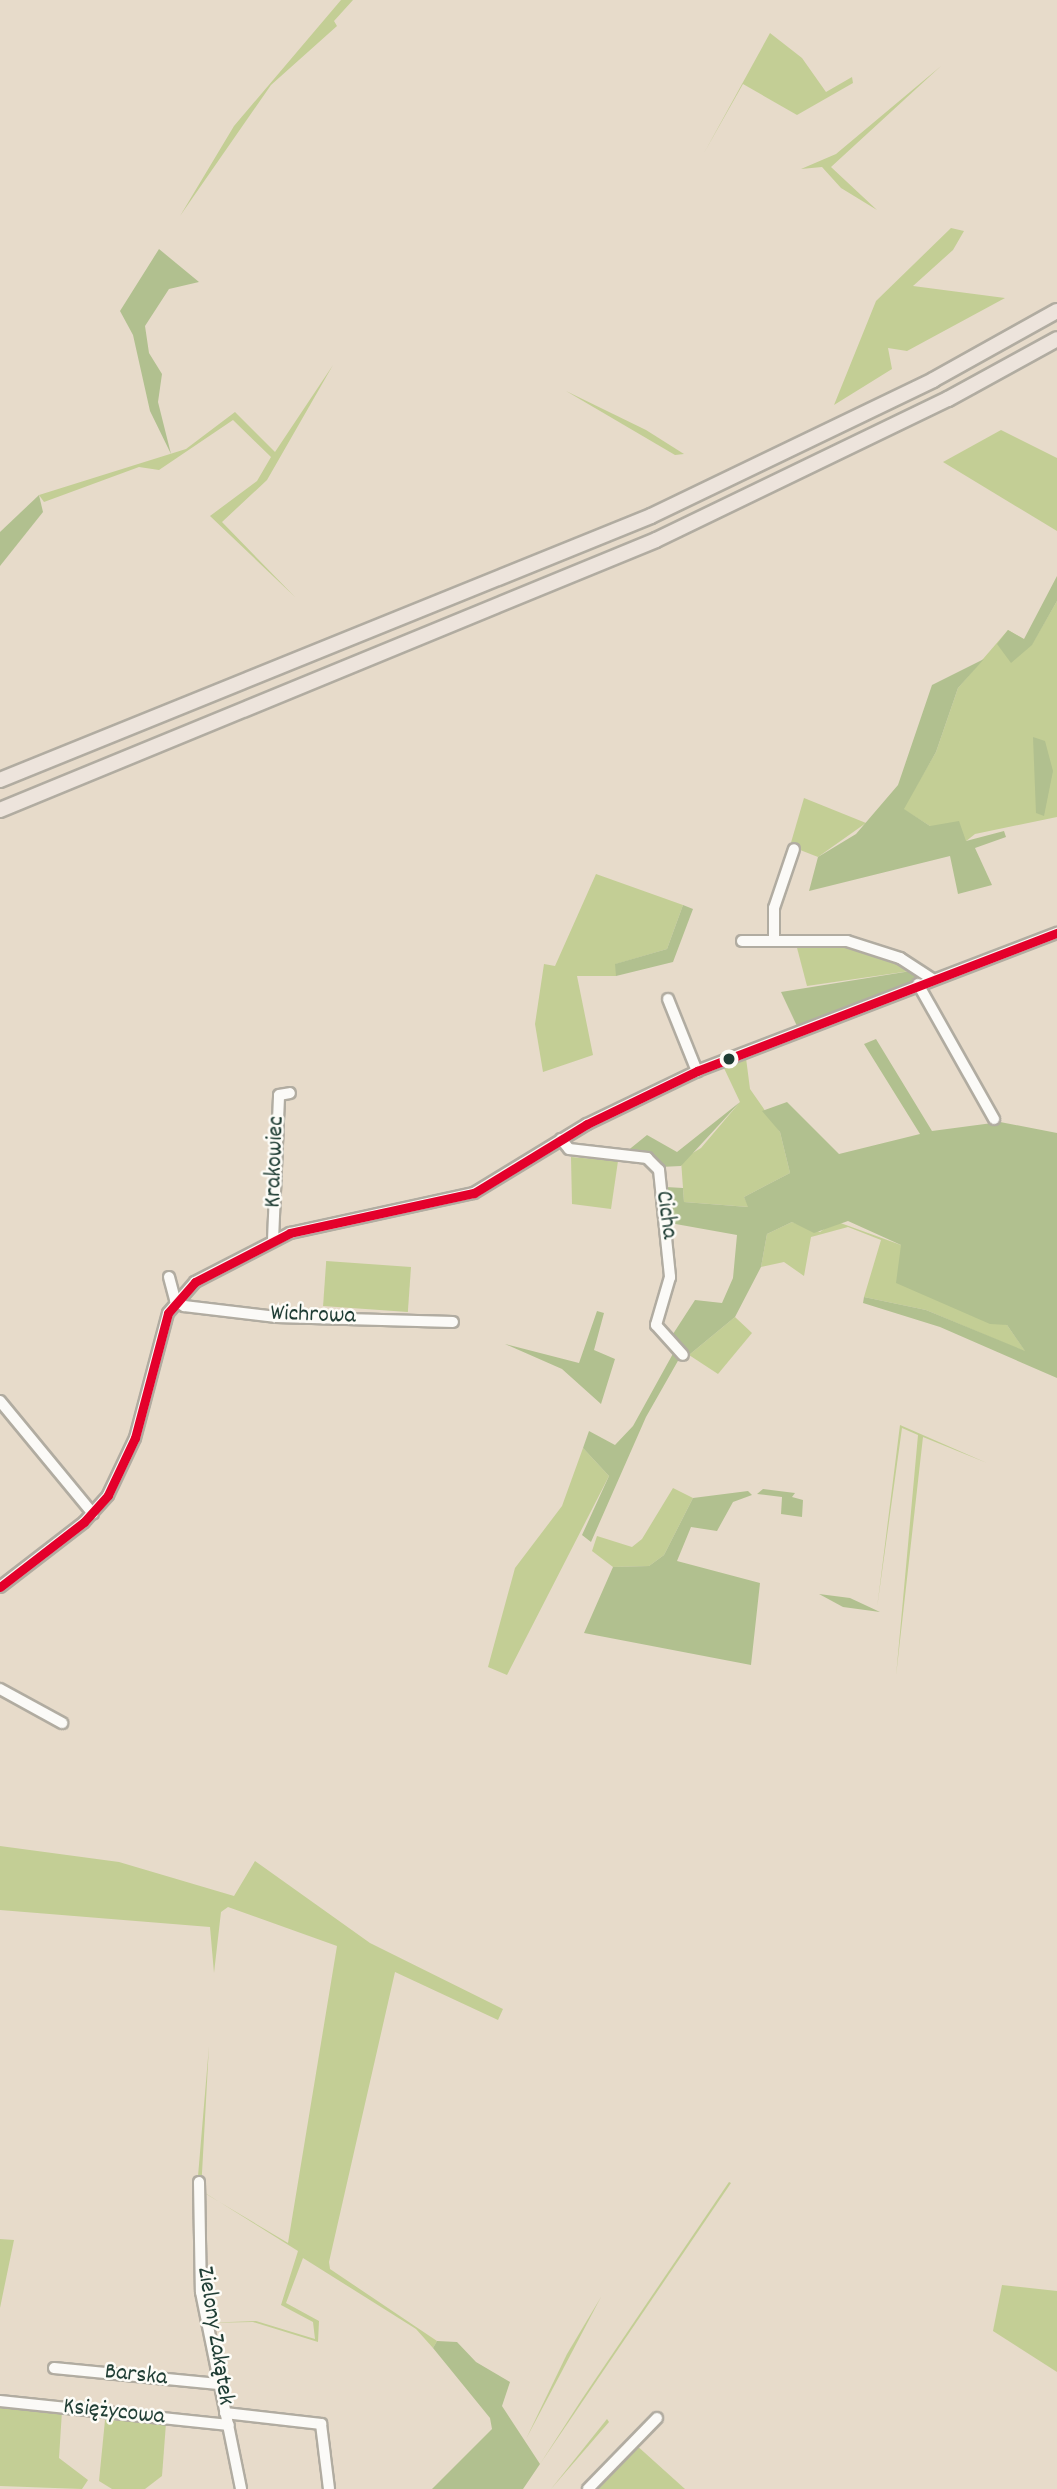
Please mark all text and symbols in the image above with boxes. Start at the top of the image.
unlabelled marker [722,1052,736,1066]
street label: Krakowiec [260,1116,292,1208]
street label: Cicha [647,1189,683,1241]
street label: Wichrowa [270,1300,356,1332]
street label: Zielony Zakątek [189,2265,239,2407]
street label: Barska [103,2358,169,2394]
street label: Księżycowa [62,2393,166,2433]

